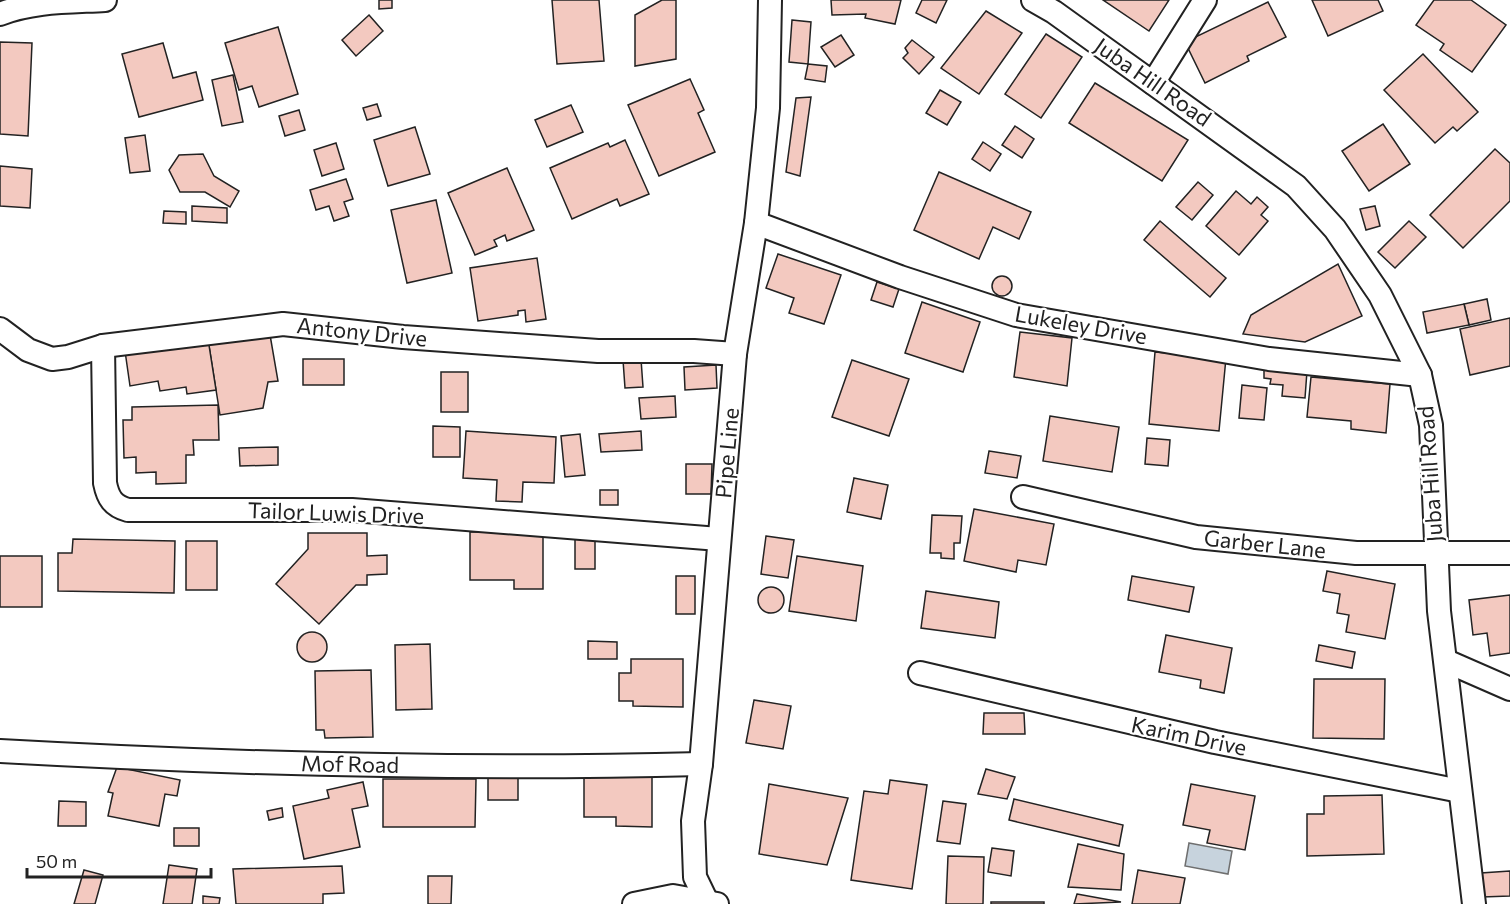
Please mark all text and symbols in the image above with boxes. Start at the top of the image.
street label: Juba Hill Road [1090,31,1217,132]
street label: Lukeley Drive [1013,300,1149,349]
street label: Antony Drive [296,311,429,352]
street label: Juba Hill Road [1411,405,1448,543]
street label: Pipe Line [709,407,744,499]
street label: Tailor Luwis Drive [247,496,425,529]
street label: Garber Lane [1203,524,1327,563]
street label: Karim Drive [1129,710,1249,761]
street label: Mof Road [301,749,399,778]
scale bar [27,841,212,879]
text: 50 m [36,850,77,872]

